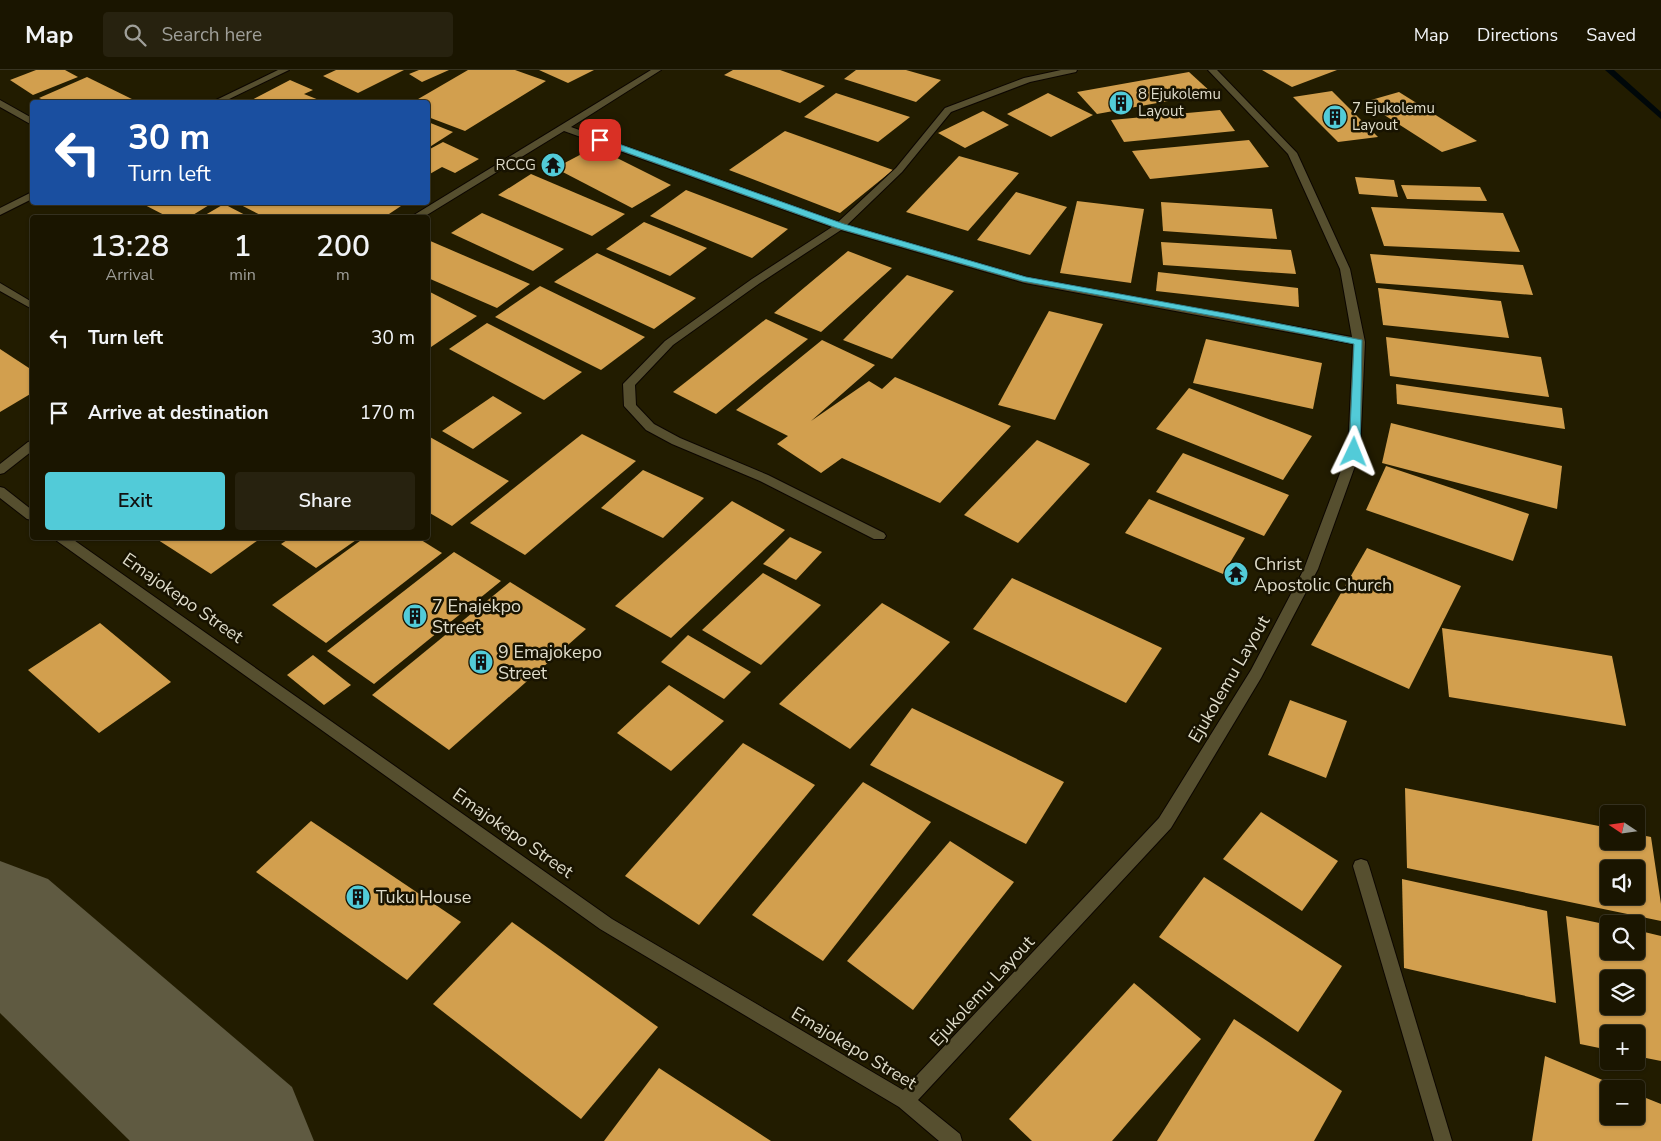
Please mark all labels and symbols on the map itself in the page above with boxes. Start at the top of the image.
place label: 8 Ejukolemu Layout [1138,84,1221,121]
building icon: 8 Ejukolemu Layout [1108,90,1134,116]
place label: 7 Ejukolemu Layout [1352,98,1435,135]
building icon: 7 Ejukolemu Layout [1322,104,1348,130]
pin [579,119,621,161]
temple icon: RCCG [540,152,566,178]
place label: RCCG [496,155,536,175]
position arrow [1327,425,1379,477]
street label: Emajokepo Street [118,547,249,649]
place label: Christ Apostolic Church [1254,552,1392,597]
temple icon: Christ Apostolic Church [1223,561,1249,587]
place label: 7 Enajekpo Street [432,594,521,639]
building icon: 7 Enajekpo Street [402,603,428,629]
street label: Ejukolemu Layout [1183,610,1276,747]
place label: 9 Emajokepo Street [498,640,602,685]
building icon: 9 Emajokepo Street [468,649,494,675]
street label: Emajokepo Street [448,782,579,884]
north arrow [1600,805,1645,850]
building icon: Tuku House [345,884,371,910]
place label: Tuku House [376,885,471,909]
street label: Ejukolemu Layout [924,930,1040,1052]
street label: Emajokepo Street [787,1001,922,1095]

